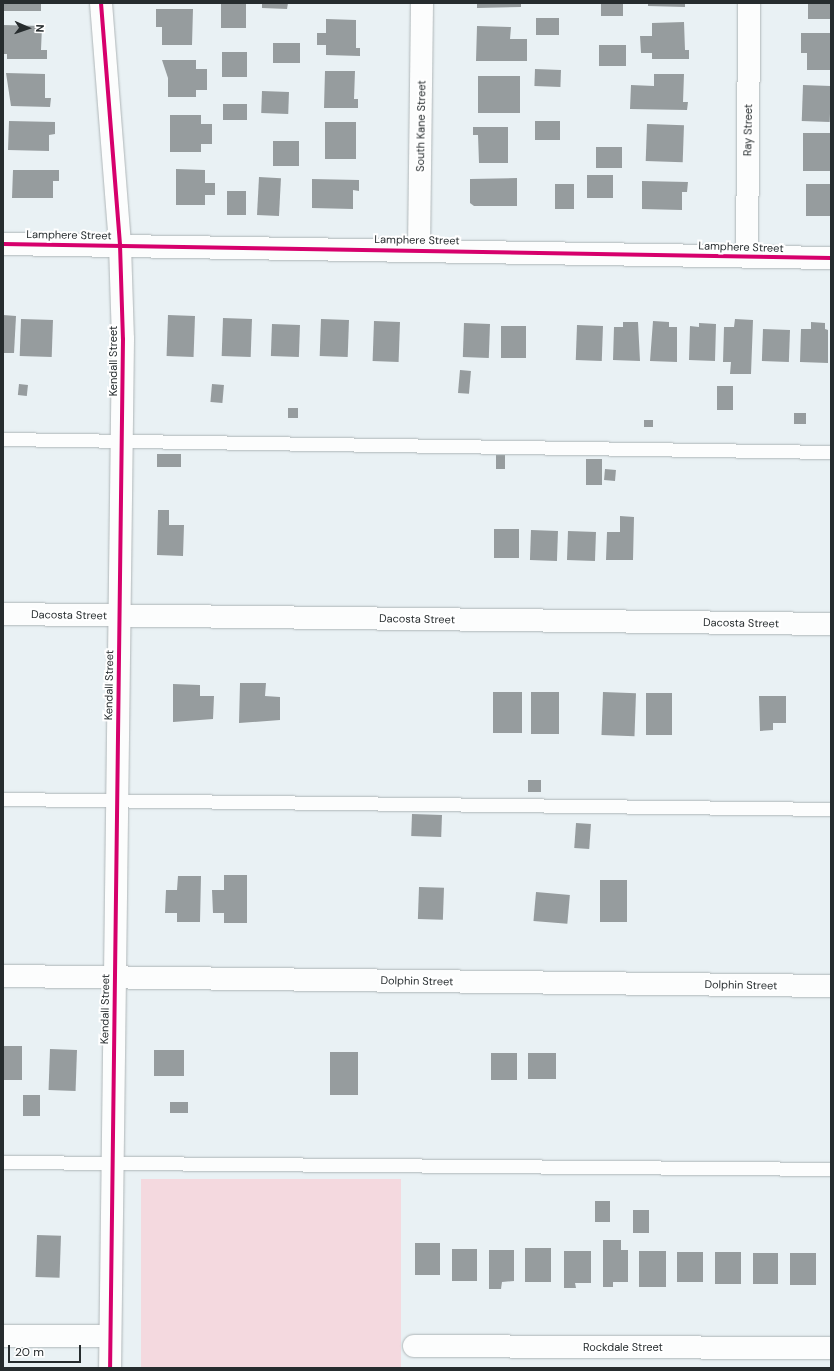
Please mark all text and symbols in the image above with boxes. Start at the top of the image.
north arrow [8,8,48,48]
text: N [33,24,47,33]
street label: South Kane Street [414,80,428,172]
street label: Ray Street [741,104,755,156]
street label: Lamphere Street [26,228,112,242]
street label: Lamphere Street [374,233,460,247]
street label: Lamphere Street [698,239,784,255]
street label: Kendall Street [106,326,120,396]
street label: Dacosta Street [31,608,107,622]
street label: Dacosta Street [379,612,455,626]
street label: Dacosta Street [703,616,779,630]
street label: Kendall Street [102,650,116,720]
street label: Kendall Street [98,974,112,1044]
street label: Dolphin Street [380,974,454,988]
street label: Dolphin Street [704,978,778,992]
scale bar [10,1337,83,1363]
street label: Rockdale Street [583,1340,663,1354]
text: 20 m [15,1344,44,1360]

